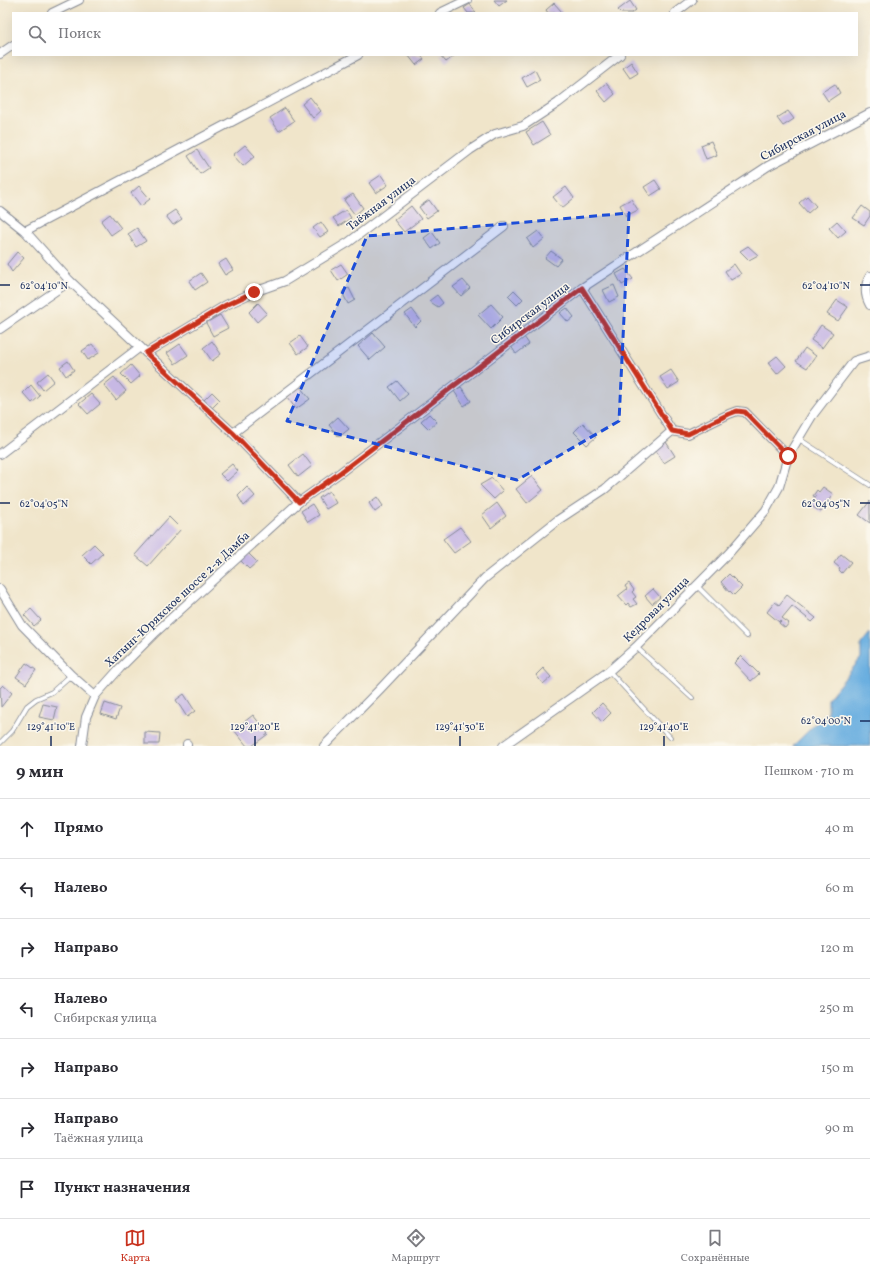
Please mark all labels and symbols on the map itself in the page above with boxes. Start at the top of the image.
street label: Сибирская улица [758,106,849,165]
street label: Таёжная улица [344,173,419,235]
text: 62°04'10"N [20,279,68,293]
street label: Сибирская улица [488,279,573,349]
text: 62°04'10"N [802,279,850,293]
route end [245,283,263,301]
route start [779,447,797,465]
text: 62°04'05"N [20,497,69,511]
text: 62°04'05"N [802,497,851,511]
street label: Хатынг-Юряхское шоссе 2-я Дамба [102,528,254,671]
street label: Кедровая улица [620,573,693,646]
text: 62°04'00"N [801,714,852,728]
text: 129°41'10"E [27,720,75,734]
text: 129°41'20"E [230,720,280,734]
text: 129°41'30"E [435,720,485,734]
text: 129°41'40"E [639,720,689,734]

